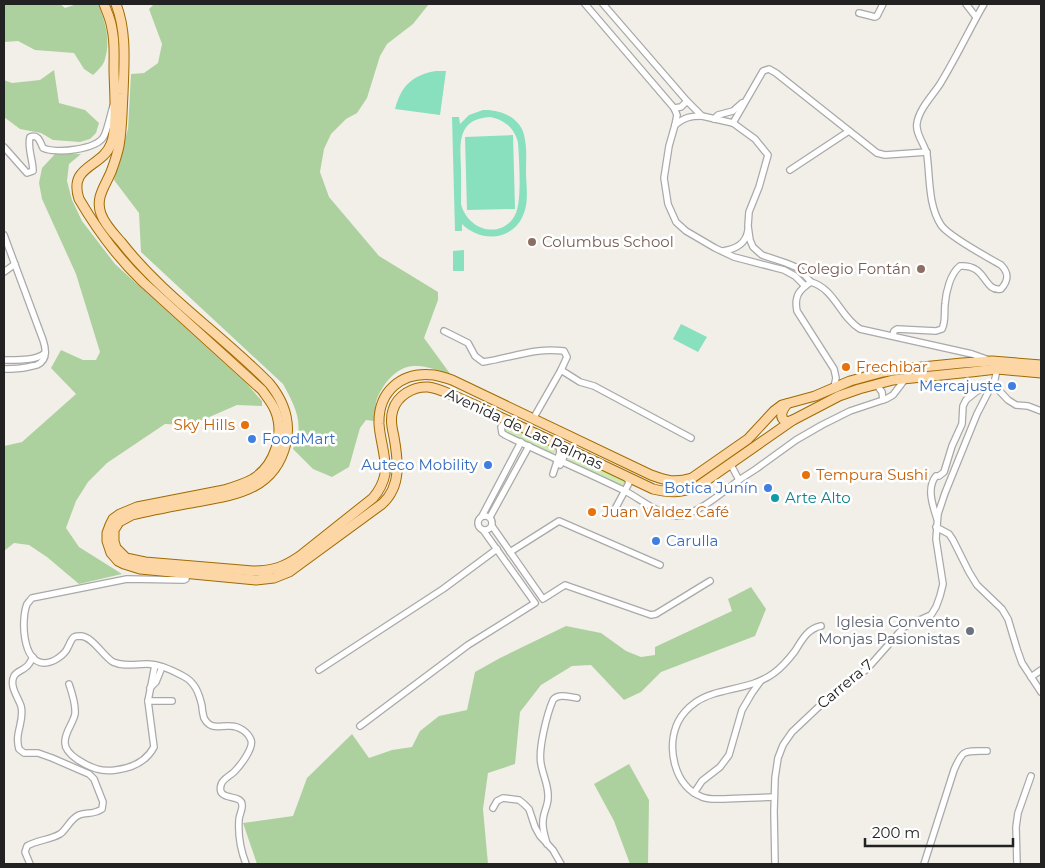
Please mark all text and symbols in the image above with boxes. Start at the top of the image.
place label: Columbus School [542,232,674,251]
marker: Columbus School [526,236,538,248]
place label: Colegio Fontán [797,259,911,278]
marker: Colegio Fontán [915,263,927,275]
place label: Frechibar [856,357,928,376]
marker: Frechibar [840,361,852,373]
place label: Mercajuste [919,376,1002,395]
marker: Mercajuste [1006,380,1018,392]
street label: Avenida de Las Palmas [442,384,606,474]
place label: Sky Hills [173,415,235,434]
marker: Sky Hills [239,419,251,431]
place label: FoodMart [262,429,336,448]
marker: FoodMart [246,433,258,445]
place label: Auteco Mobility [361,455,479,474]
marker: Auteco Mobility [482,459,494,471]
place label: Tempura Sushi [816,465,928,484]
marker: Tempura Sushi [800,469,812,481]
place label: Botica Junín [664,478,758,497]
marker: Botica Junín [762,482,774,494]
place label: Arte Alto [785,488,851,507]
marker: Arte Alto [769,492,781,504]
place label: Juan Valdez Café [601,502,729,521]
marker: Juan Valdez Café [586,506,598,518]
place label: Carulla [666,531,718,550]
marker: Carulla [650,535,662,547]
place label: Iglesia Convento Monjas Pasionistas [818,612,960,648]
marker: Iglesia Convento Monjas Pasionistas [964,625,976,637]
street label: Carrera 7 [813,655,877,712]
scale bar [865,816,1012,848]
text: 200 m [872,823,920,842]

